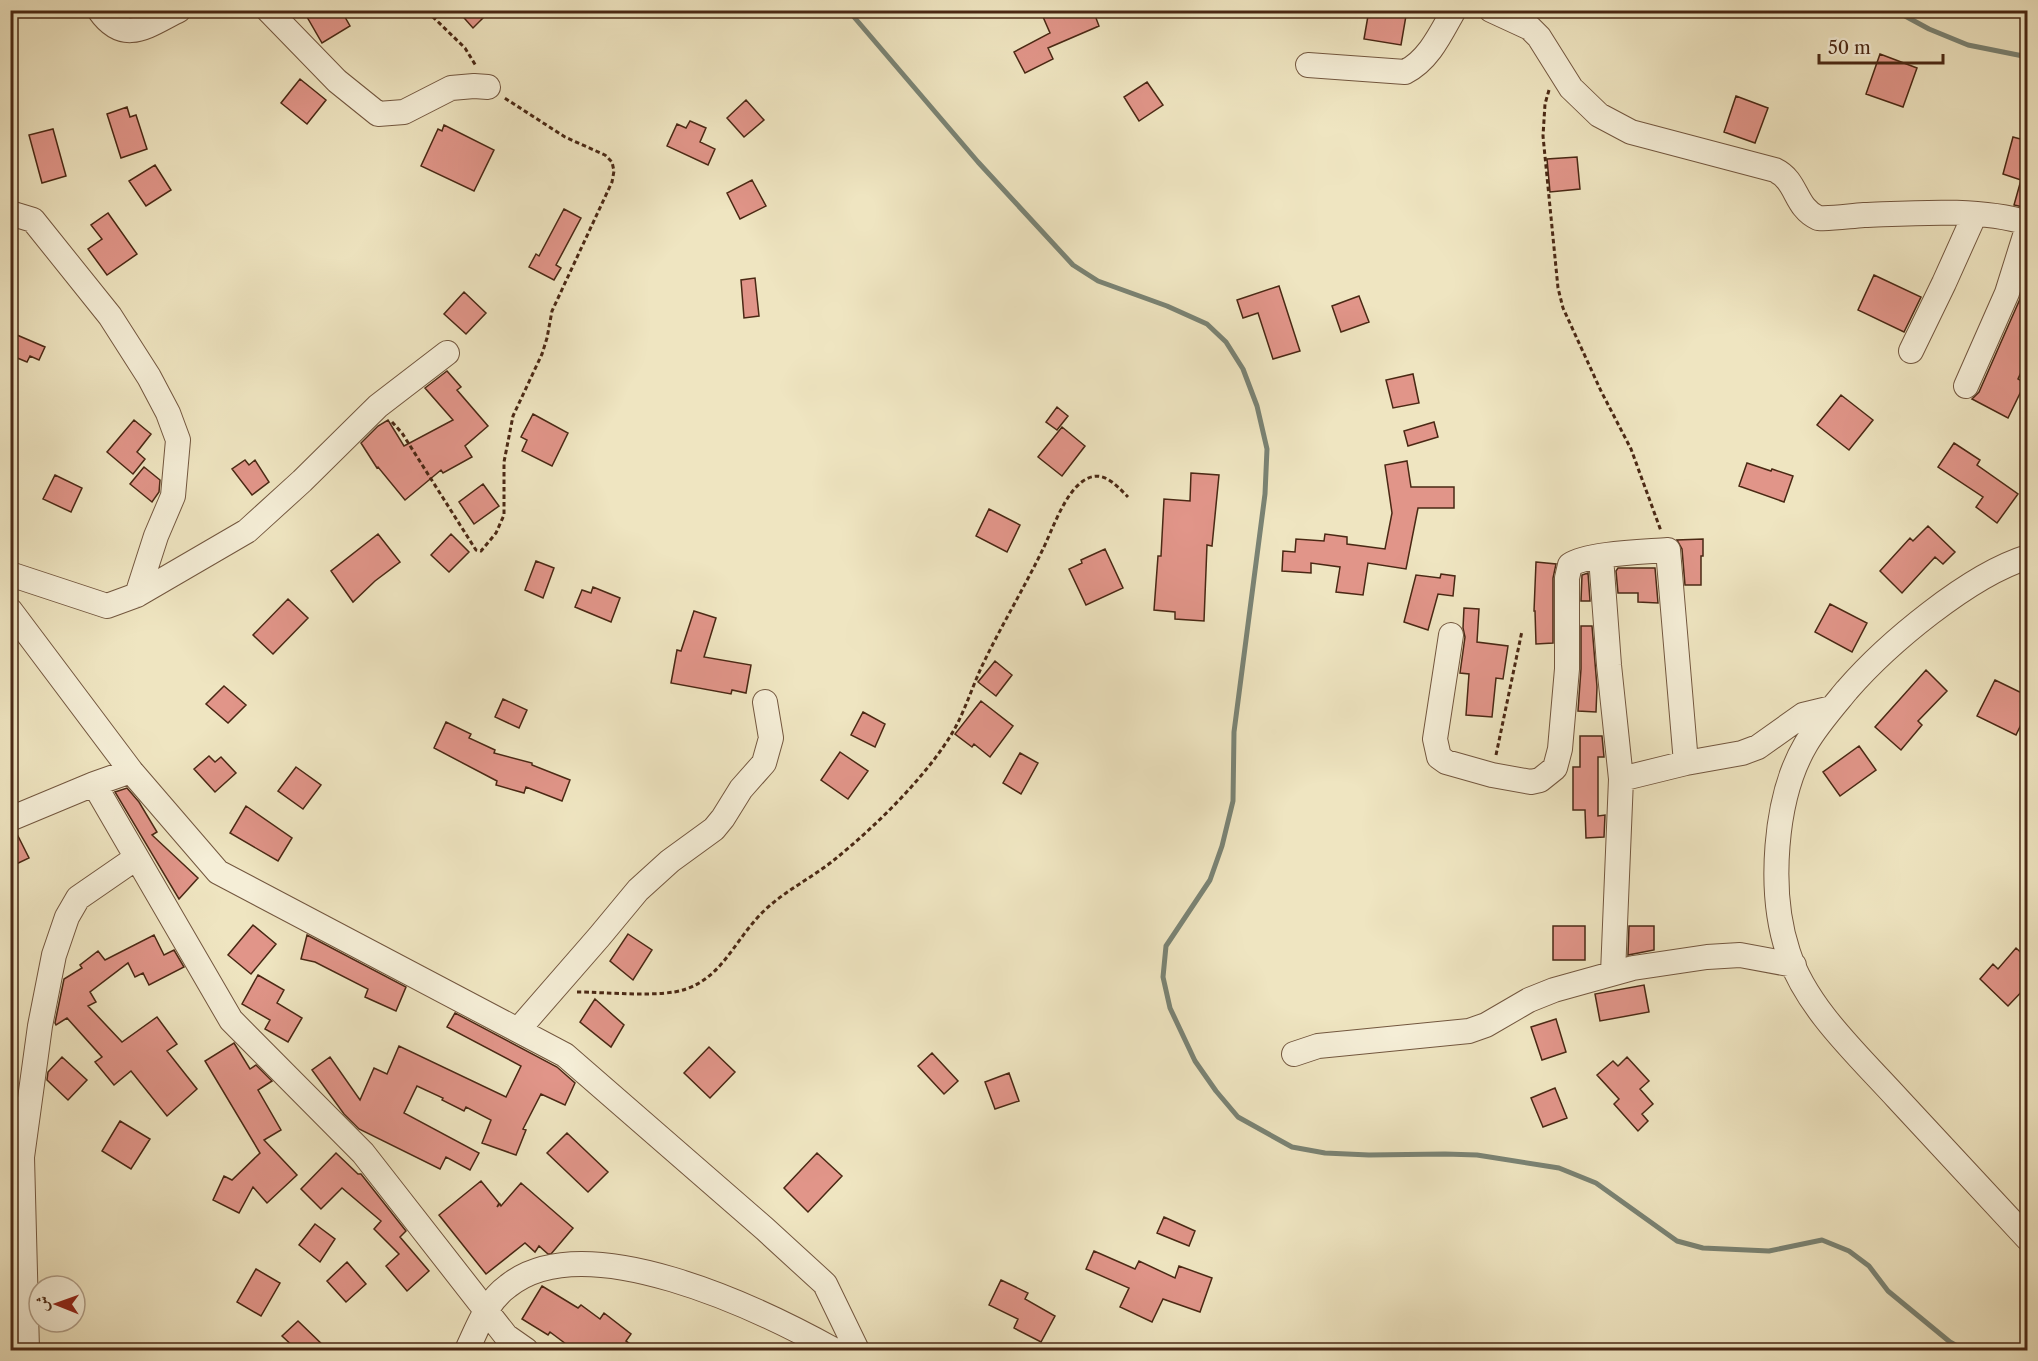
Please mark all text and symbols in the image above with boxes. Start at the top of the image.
scale bar [1819,27,1944,65]
text: 50 m [1828,37,1871,59]
north arrow [27,1274,87,1334]
text: ش [32,1296,52,1312]

